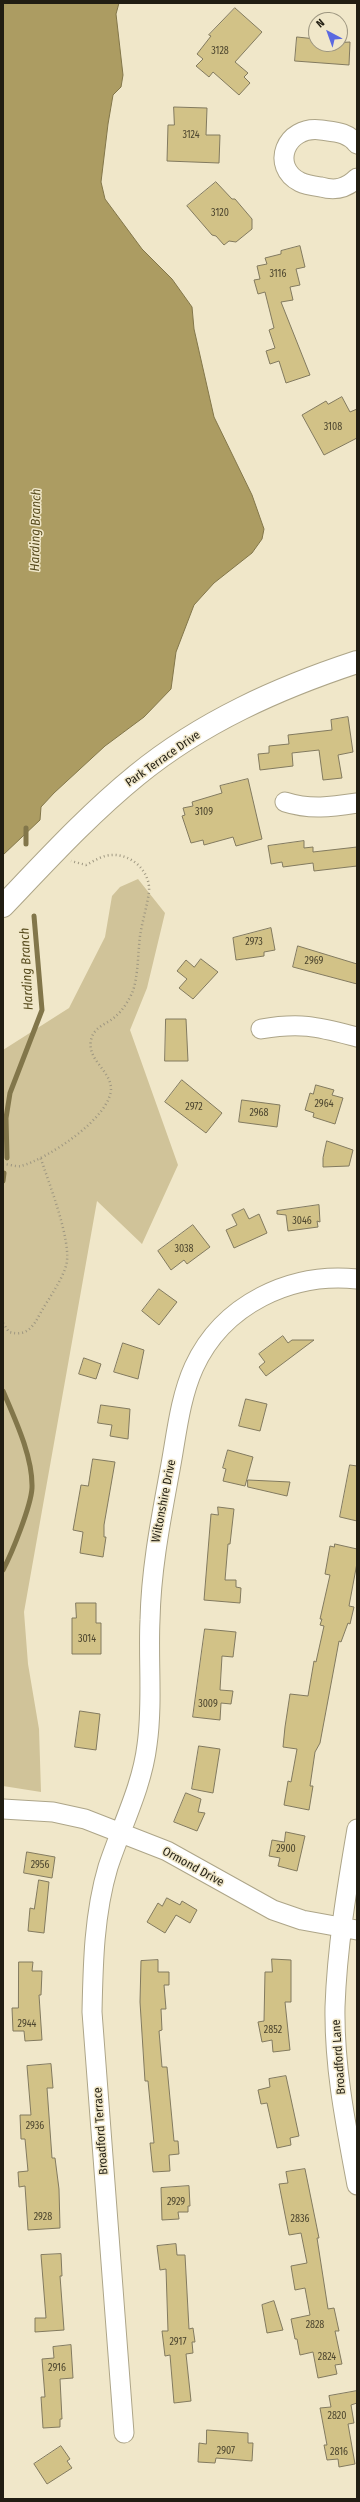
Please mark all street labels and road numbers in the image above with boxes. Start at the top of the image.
street label: Park Terrace Drive [123,728,203,790]
street label: Wiltonshire Drive [149,1458,179,1544]
street label: Ormond Drive [160,1844,226,1890]
street label: Broadford Lane [329,2019,349,2095]
street label: Broadford Terrace [91,2087,111,2175]

